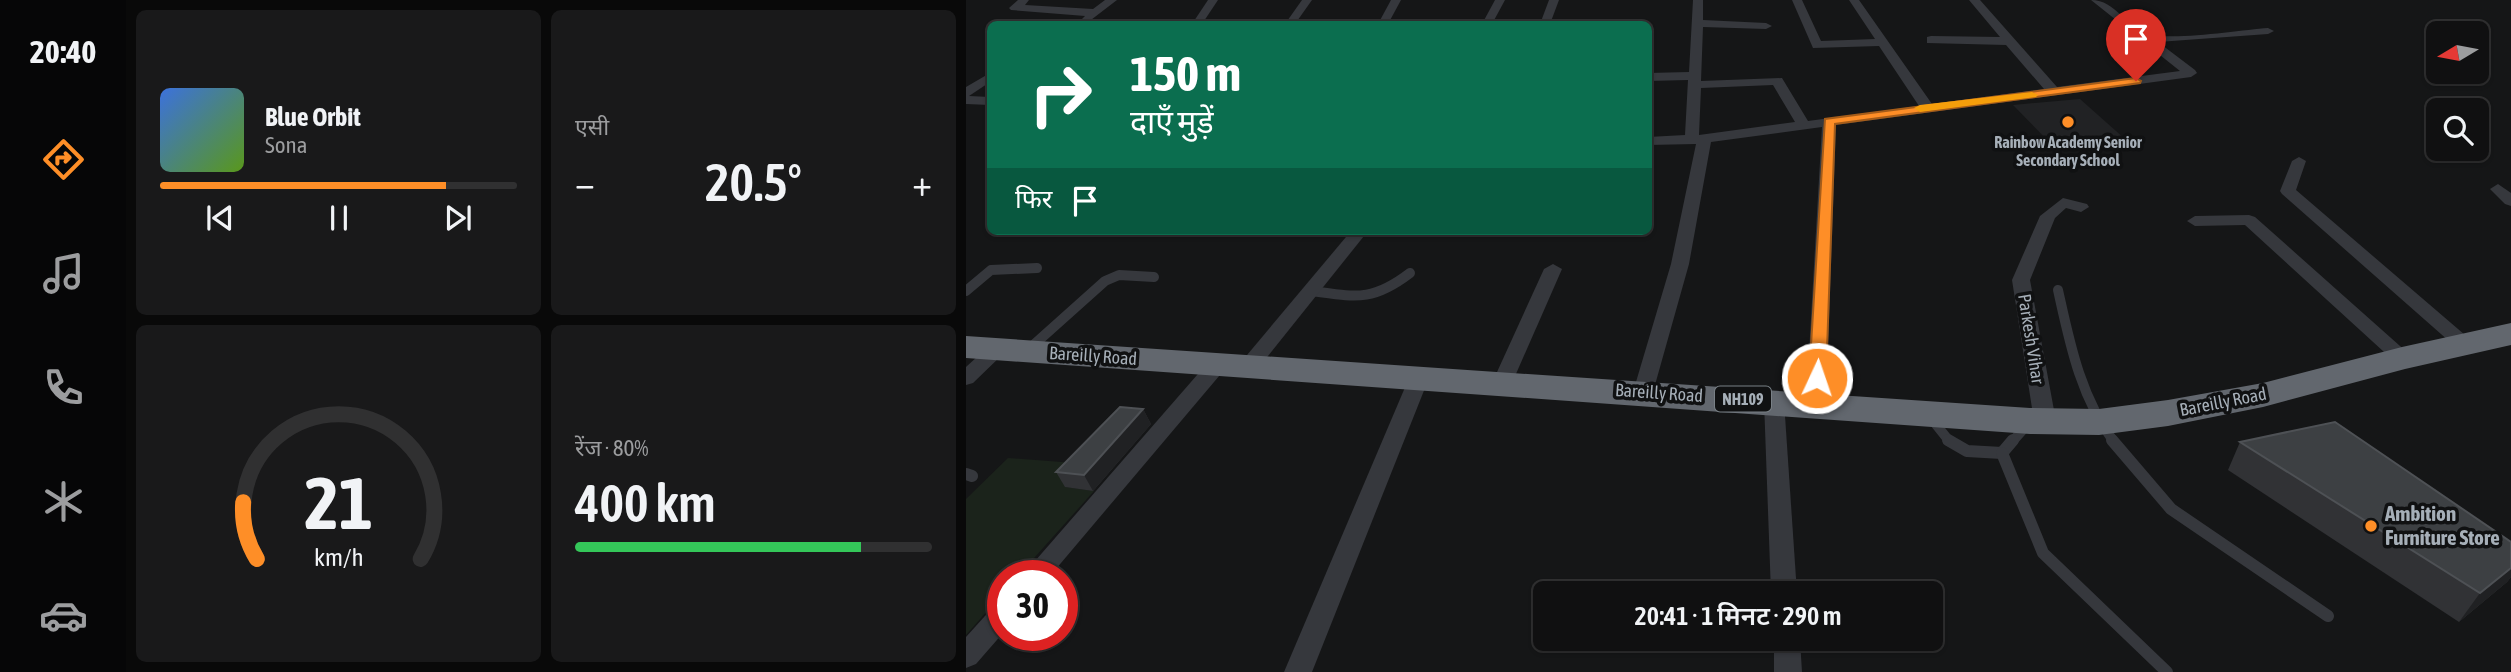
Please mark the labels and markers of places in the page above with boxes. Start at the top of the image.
pin [2106,9,2166,81]
marker: Rainbow Academy Senior Secondary School [2060,114,2076,130]
place label: Rainbow Academy Senior Secondary School [1994,133,2142,169]
place label: Ambition Furniture Store [2384,501,2500,549]
marker: Ambition Furniture Store [2363,518,2379,534]

